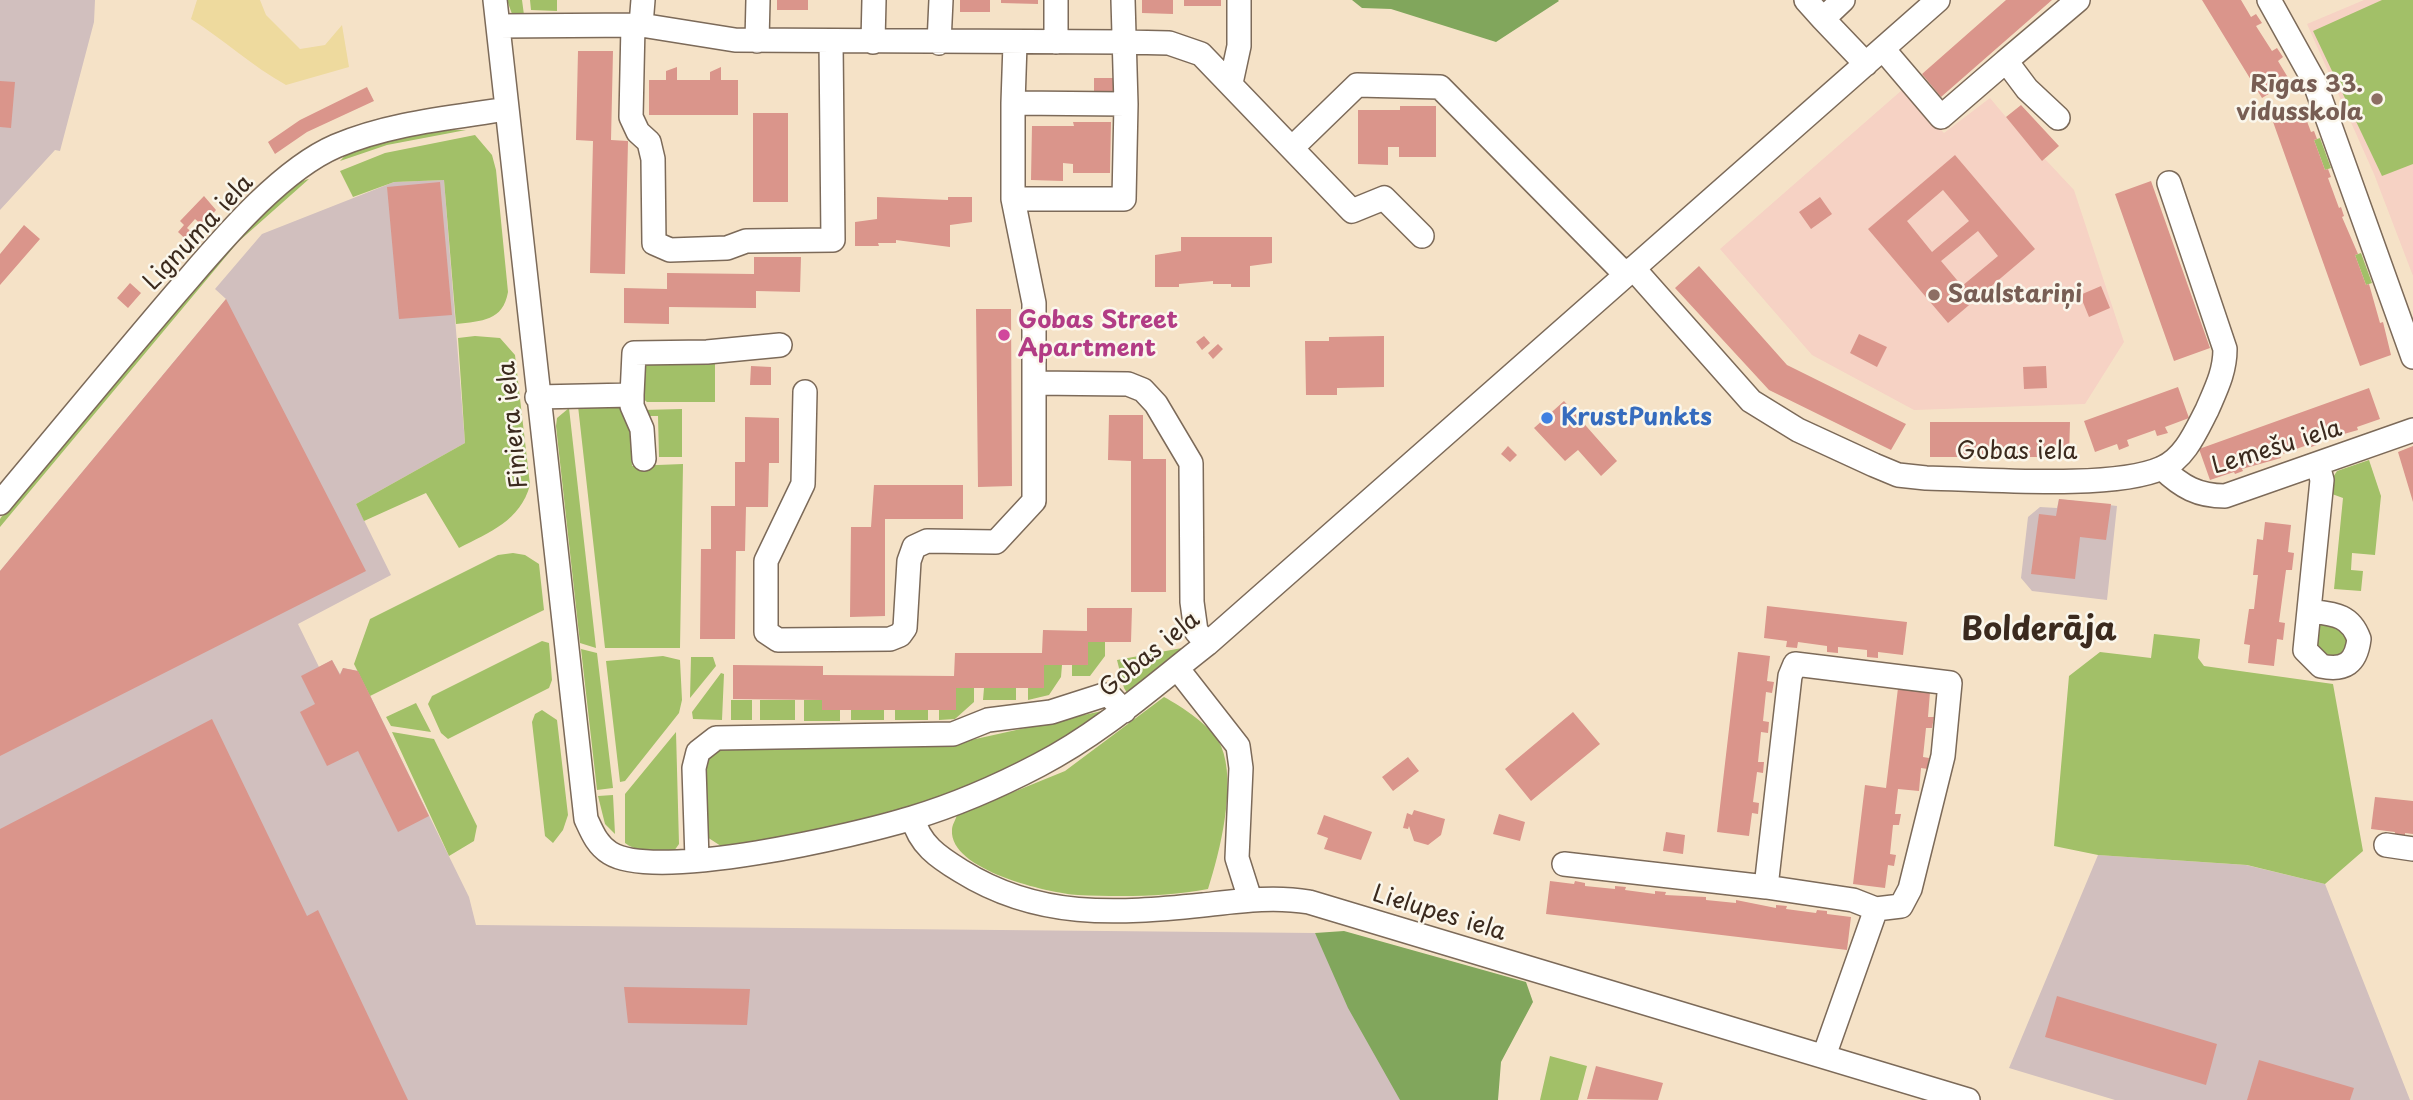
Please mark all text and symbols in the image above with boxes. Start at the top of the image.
place label: Rīgas 33. vidusskola [2236,71,2363,127]
marker: Rīgas 33. vidusskola [2369,91,2385,107]
street label: Lignuma iela [138,169,260,297]
place label: Saulstariņi [1948,281,2082,309]
marker: Saulstariņi [1926,287,1942,303]
place label: Gobas Street Apartment [1018,307,1178,363]
marker: Gobas Street Apartment [996,327,1012,343]
street label: Finiera iela [493,360,535,490]
place label: KrustPunkts [1561,404,1712,432]
marker: KrustPunkts [1539,410,1555,426]
street label: Lemešu iela [2209,415,2345,481]
street label: Gobas iela [1957,438,2077,466]
street label: Gobas iela [1094,606,1206,704]
district label: Bolderāja [1961,612,2117,650]
street label: Lielupes iela [1369,880,1509,948]

